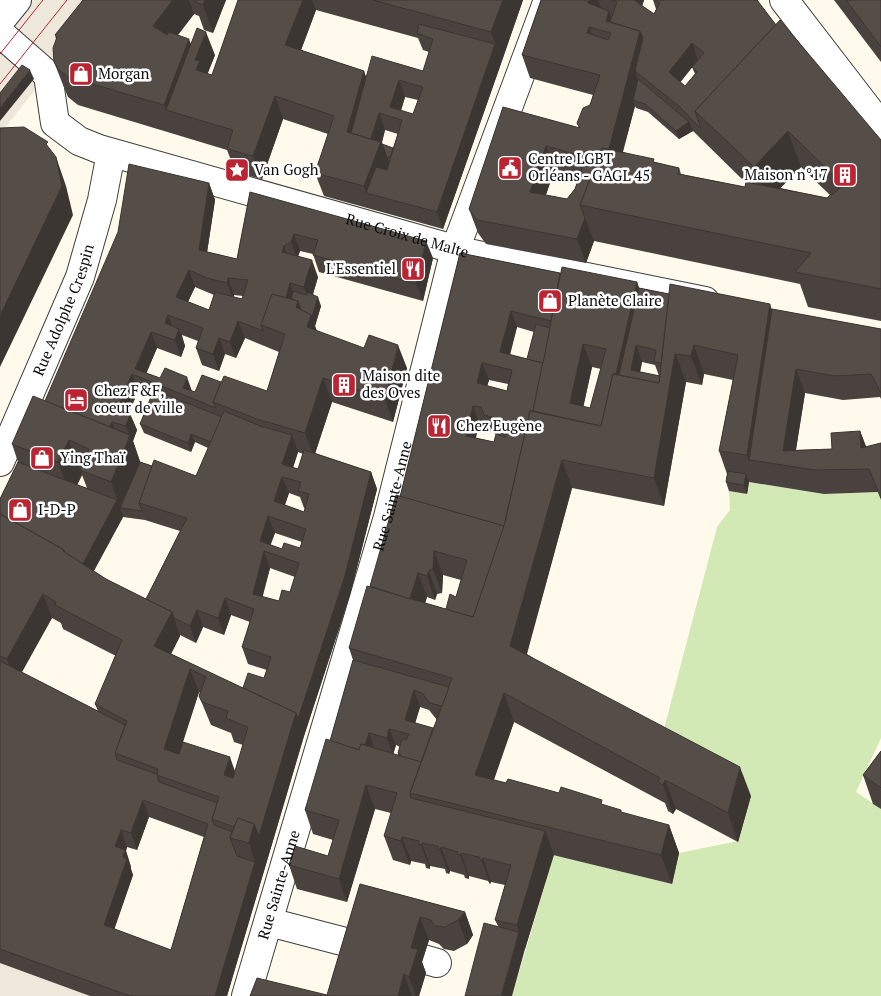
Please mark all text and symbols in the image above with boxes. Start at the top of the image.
shop icon: Morgan [68,61,94,87]
place label: Morgan [98,63,150,83]
place label: Centre LGBT Orléans - GAGL 45 [528,148,650,185]
public building icon: Centre LGBT Orléans - GAGL 45 [497,155,523,181]
place icon: Van Gogh [224,157,250,183]
place label: Van Gogh [254,159,319,179]
building icon: Maison n°17 [832,162,858,188]
place label: Maison n°17 [744,164,828,184]
street label: Rue Croix de Malte [344,208,471,262]
street label: Rue Adolphe Crespin [28,242,98,379]
restaurant icon: L'Essentiel [400,256,426,282]
place label: L'Essentiel [326,258,396,278]
shop icon: Planète Claire [537,288,563,314]
place label: Planète Claire [568,290,662,310]
place label: Maison dite des Oves [362,365,440,402]
building icon: Maison dite des Oves [331,372,357,398]
place label: Chez F&F, coeur de ville [94,380,183,417]
hotel icon: Chez F&F, coeur de ville [63,387,89,413]
restaurant icon: Chez Eugène [426,413,452,439]
place label: Chez Eugène [456,415,542,435]
street label: Rue Sainte-Anne [367,439,416,553]
shop icon: Ying Thaï [29,445,55,471]
place label: Ying Thaï [60,447,125,467]
shop icon: I-D-P [7,497,33,523]
place label: I-D-P [38,499,76,519]
street label: Rue Sainte-Anne [252,827,304,942]

